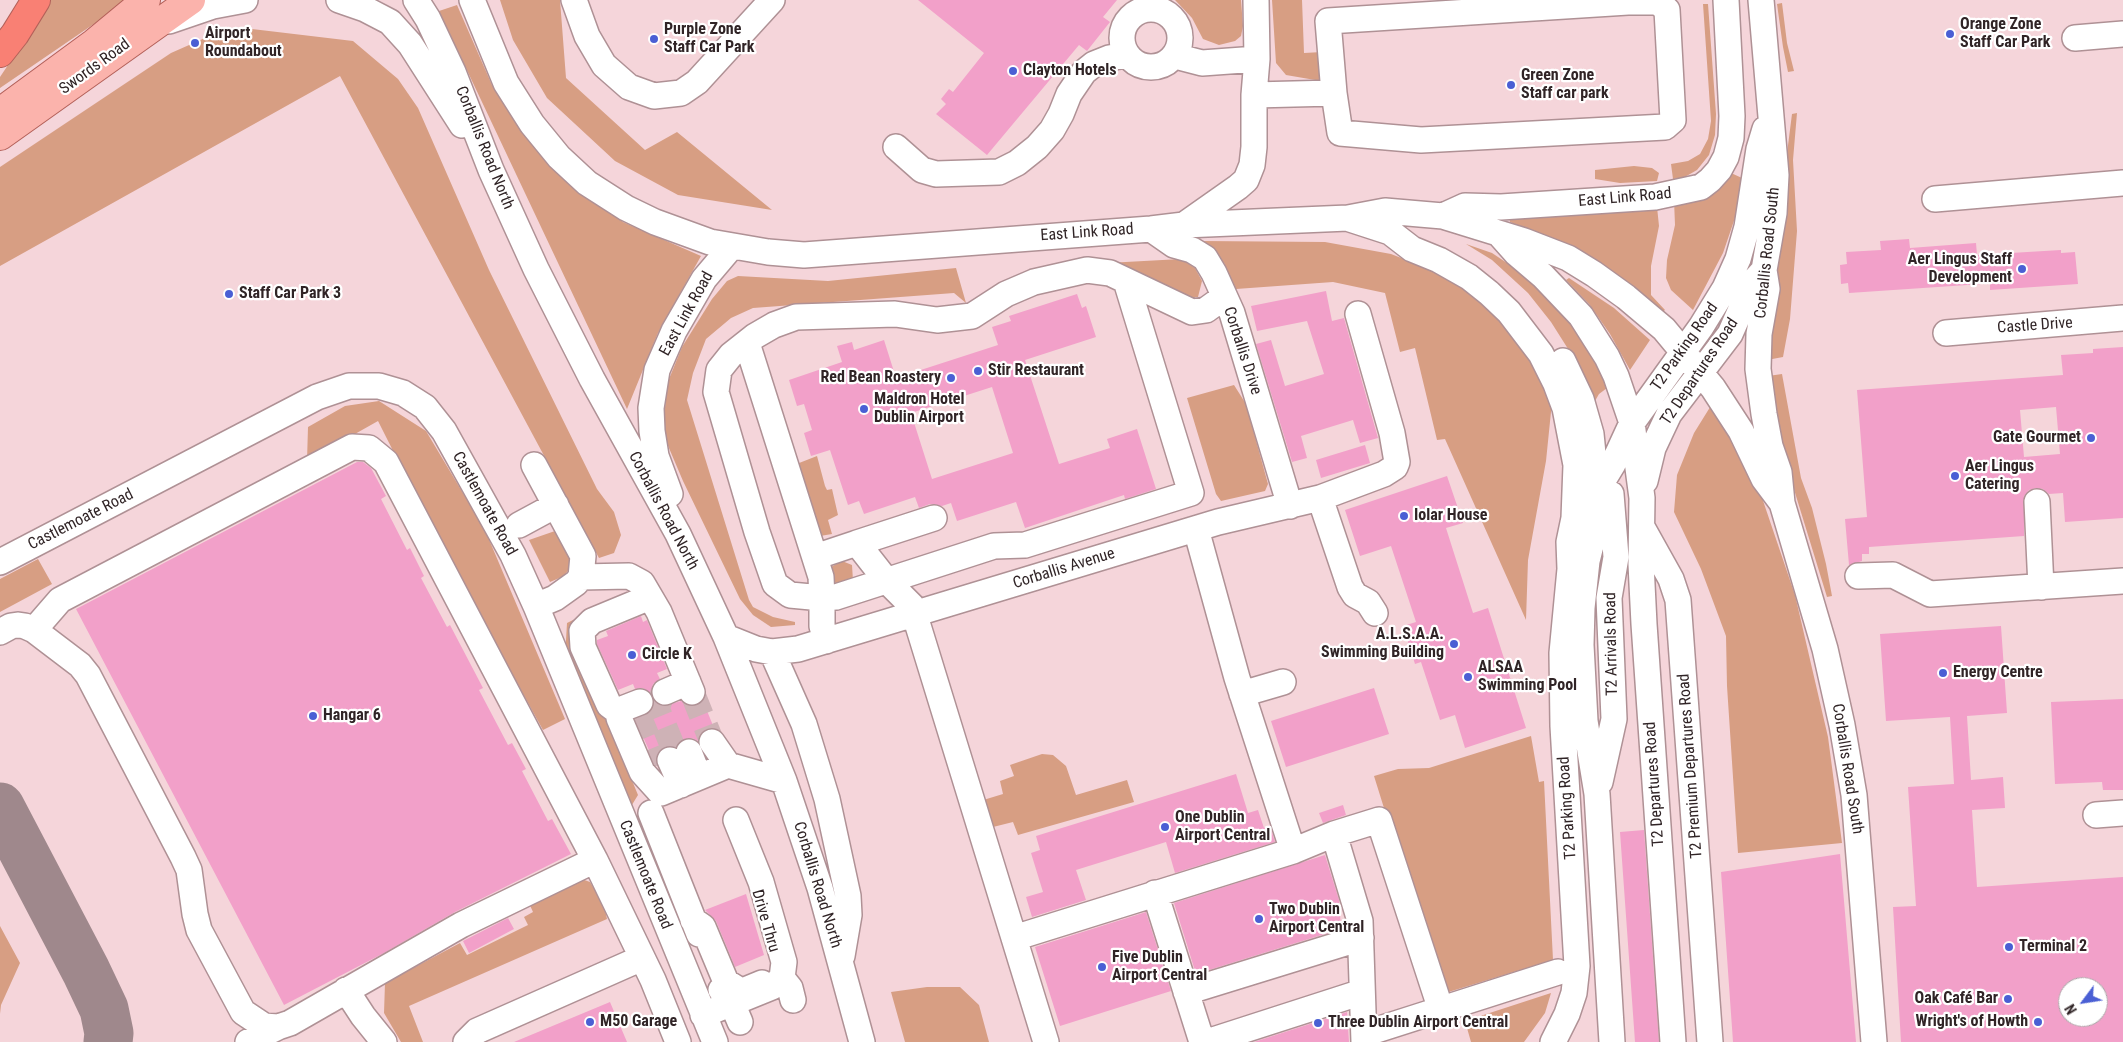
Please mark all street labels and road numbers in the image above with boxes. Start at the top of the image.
street label: Swords Road [56,35,134,99]
street label: Corballis Road North [451,84,517,212]
street label: East Link Road [1578,184,1672,212]
street label: Corballis Road South [1752,186,1784,320]
street label: East Link Road [1040,220,1134,246]
street label: East Link Road [656,269,718,359]
street label: T2 Parking Road [1647,299,1723,395]
street label: Corballis Drive [1219,305,1265,397]
street label: Castle Drive [1997,314,2073,338]
street label: T2 Departures Road [1657,315,1743,429]
street label: Castlemoate Road [448,449,520,559]
street label: Corballis Road North [624,449,702,573]
street label: Castlemoate Road [25,485,137,555]
street label: Corballis Avenue [1011,544,1117,594]
street label: T2 Arrivals Road [1601,592,1623,696]
street label: T2 Premium Departures Road [1675,673,1707,859]
street label: Corballis Road South [1827,702,1867,836]
street label: T2 Departures Road [1641,721,1669,847]
street label: T2 Parking Road [1555,756,1581,860]
street label: Castlemoate Road [614,818,676,932]
street label: Corballis Road North [789,820,845,950]
street label: Drive Thru [747,887,783,955]

